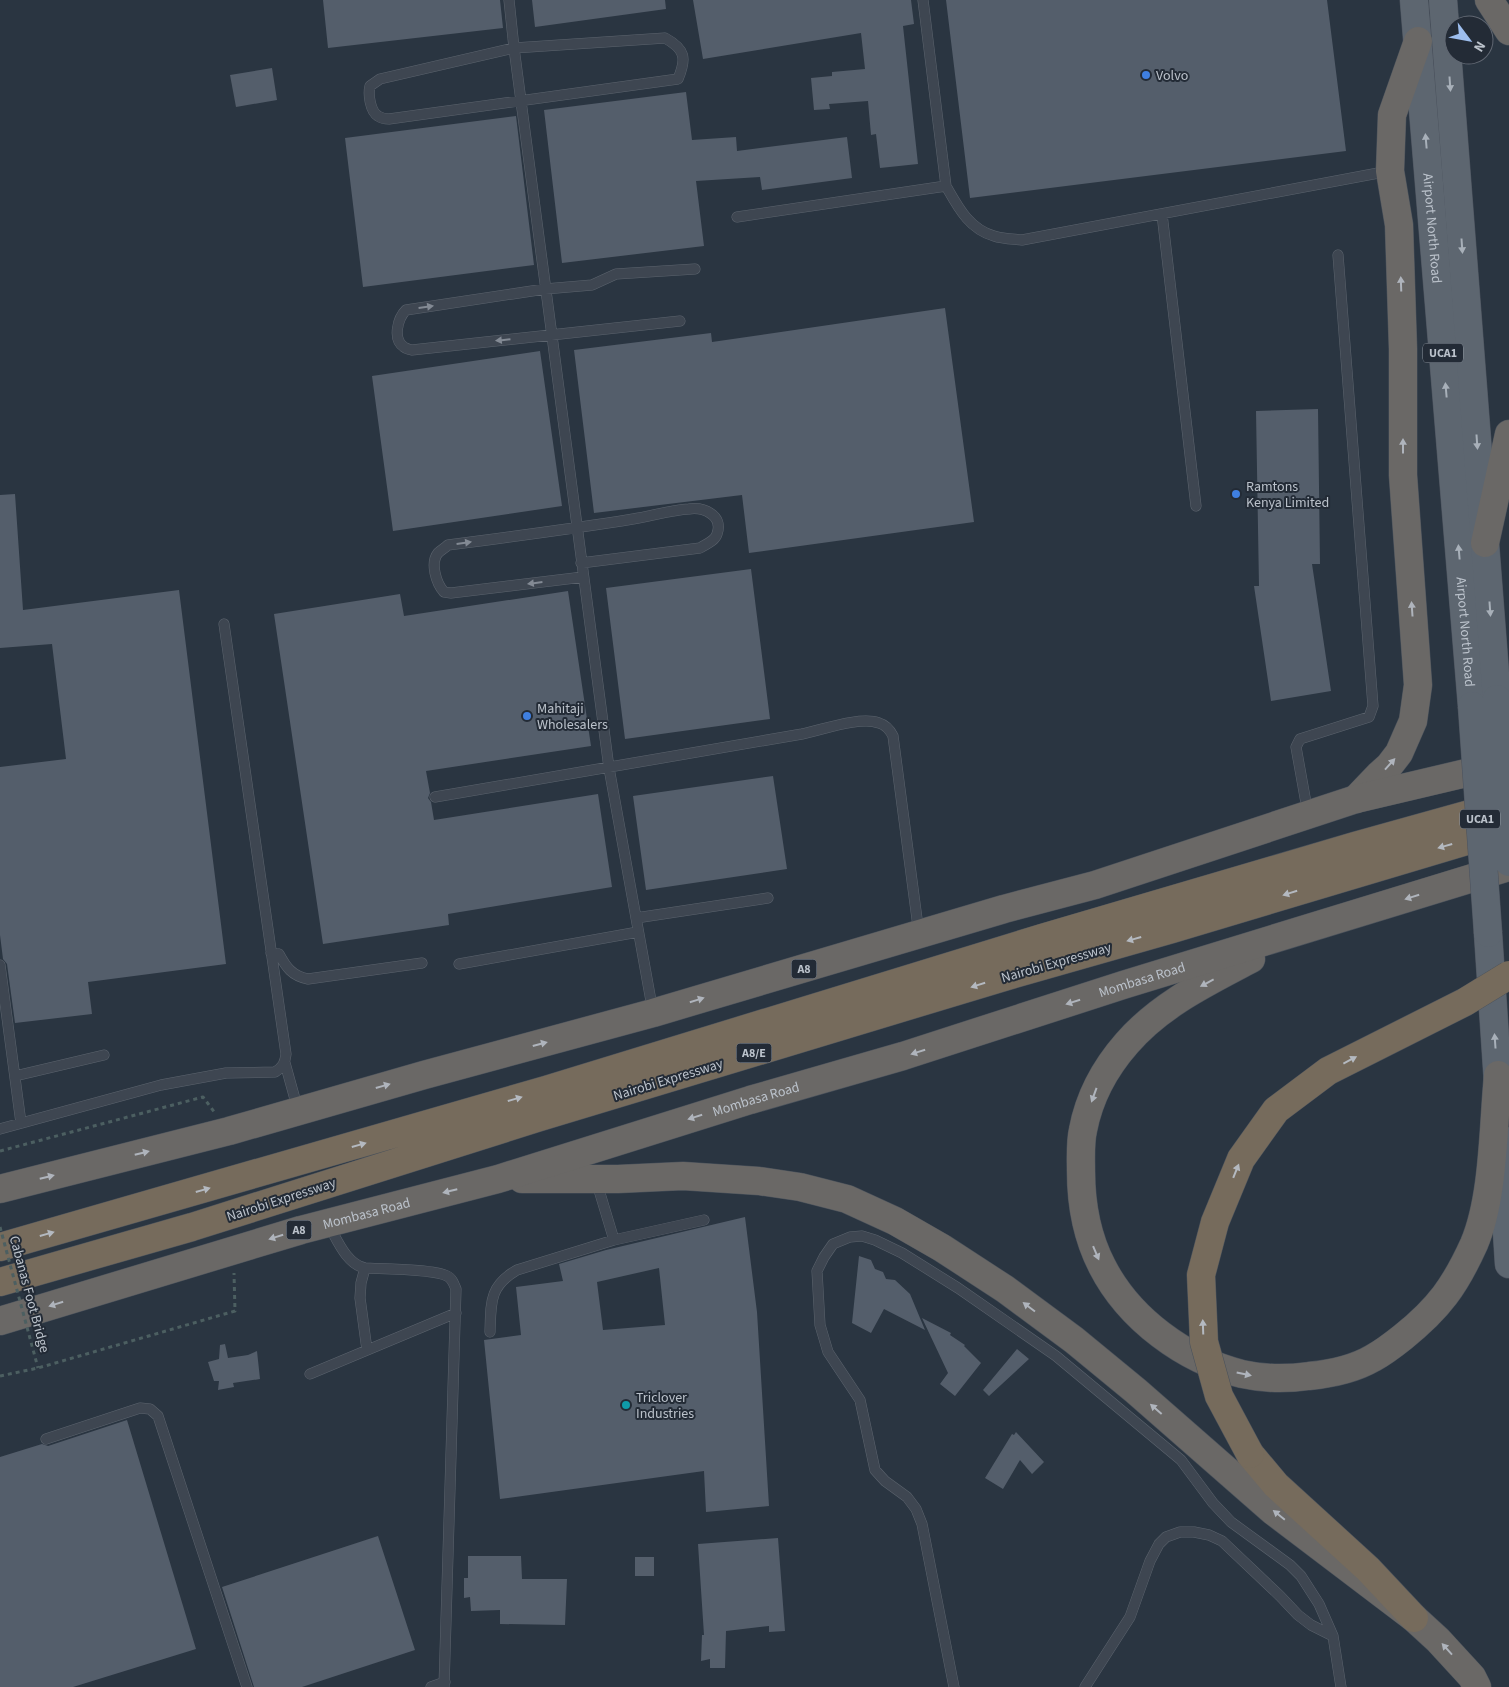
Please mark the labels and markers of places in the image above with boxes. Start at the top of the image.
place label: Volvo [1156,66,1188,86]
marker: Volvo [1140,69,1152,81]
place label: Ramtons Kenya Limited [1246,477,1329,513]
marker: Ramtons Kenya Limited [1230,488,1242,500]
place label: Mahitaji Wholesalers [537,699,608,735]
marker: Mahitaji Wholesalers [521,710,533,722]
place label: Triclover Industries [636,1388,694,1424]
marker: Triclover Industries [620,1399,632,1411]

